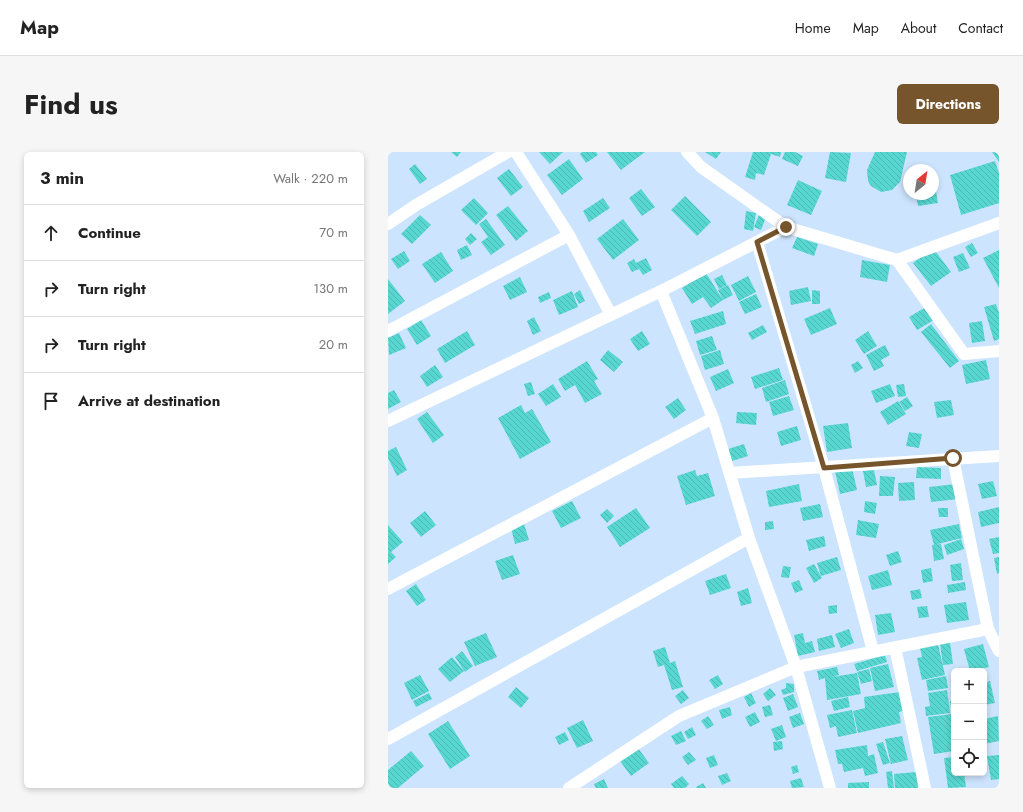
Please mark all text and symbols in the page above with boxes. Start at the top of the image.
text: Map [20,14,59,41]
text: Home [795,18,831,38]
text: Map [853,18,879,38]
text: About [901,18,936,38]
text: Contact [958,18,1003,38]
text: Find us [24,84,118,125]
button: Directions [897,84,999,124]
north arrow [903,164,939,200]
text: 3 min [40,166,84,190]
text: Walk · 220 m [273,169,348,188]
route end [777,218,795,236]
icon: ahead [40,222,62,244]
text: Continue [78,222,141,244]
text: 70 m [319,223,348,242]
icon: right [40,278,62,300]
text: Turn right [78,278,146,300]
text: 130 m [313,279,348,298]
icon: right [40,334,62,356]
text: Turn right [78,334,146,356]
text: 20 m [319,335,348,354]
icon: arrive [40,390,62,412]
text: Arrive at destination [78,390,220,412]
route start [944,449,962,467]
map controls [951,668,987,776]
button: + [951,668,987,704]
button: − [951,704,987,740]
button: locate [951,740,987,776]

